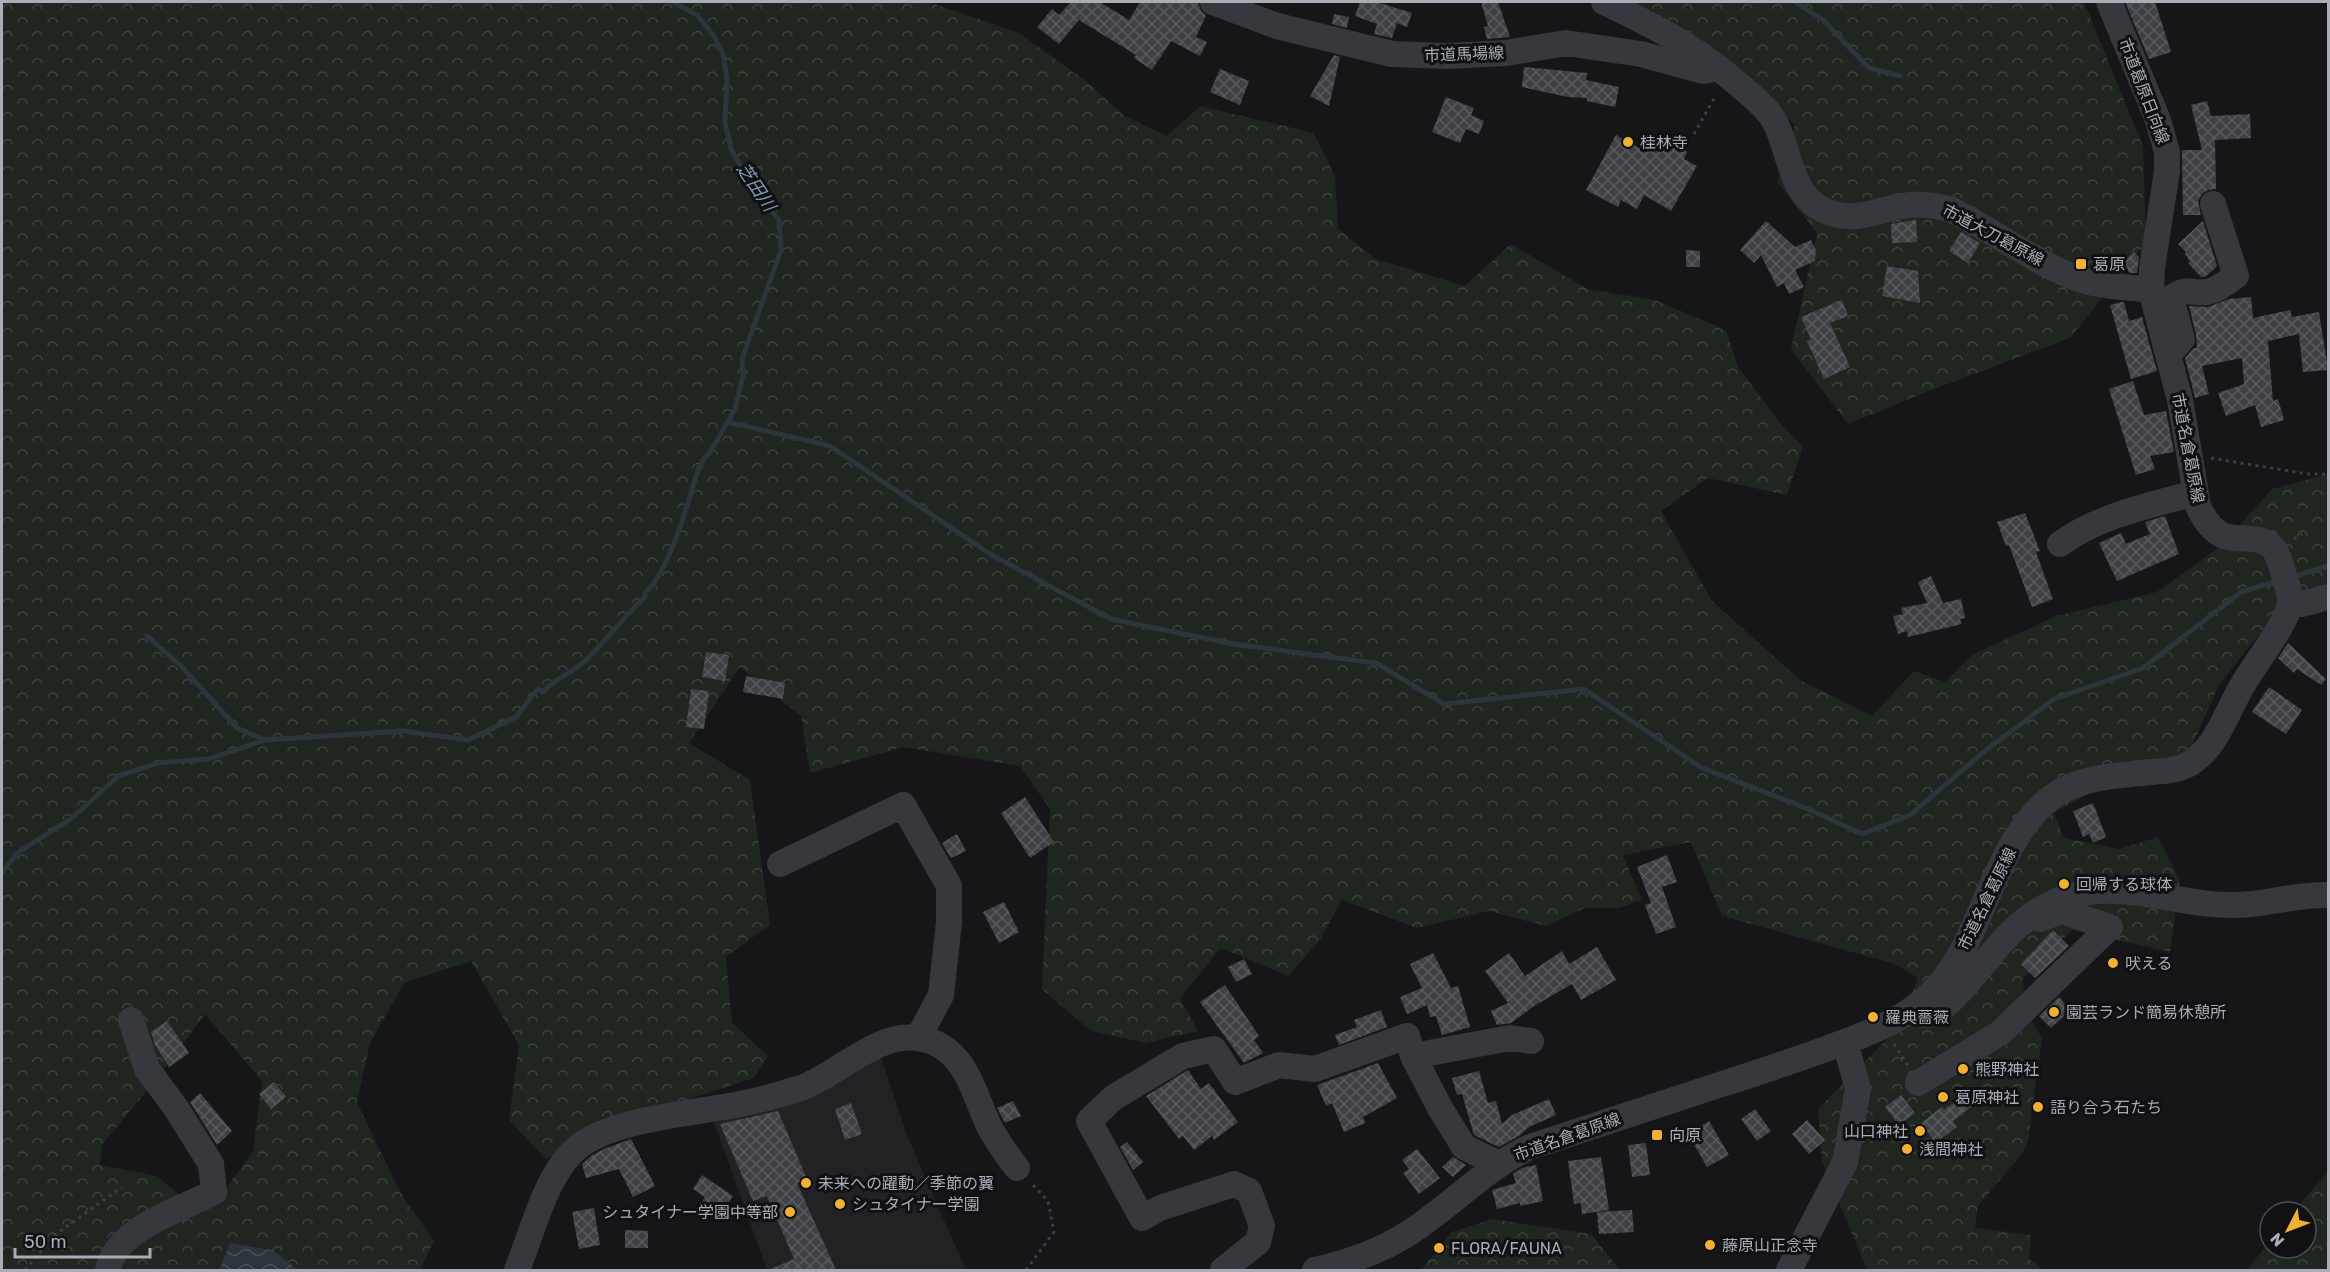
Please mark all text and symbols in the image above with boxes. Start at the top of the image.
street label: 市道葛原日向線 [2115,35,2173,147]
street label: 市道馬場線 [1424,43,1504,65]
place label: 桂林寺 [1640,133,1688,152]
marker: 桂林寺 [1621,135,1635,149]
water label: 芝田川 [732,158,781,217]
street label: 市道大刀葛原線 [1939,200,2047,270]
place label: 葛原 [2093,255,2125,274]
marker: 葛原 [2074,257,2088,271]
street label: 市道名倉葛原線 [2168,391,2208,505]
street label: 市道名倉葛原線 [1954,844,2020,954]
place label: 回帰する球体 [2076,875,2172,894]
marker: 回帰する球体 [2057,877,2071,891]
place label: 吠える [2125,954,2173,973]
marker: 吠える [2106,956,2120,970]
place label: 園芸ランド簡易休憩所 [2066,1003,2226,1022]
marker: 園芸ランド簡易休憩所 [2047,1005,2061,1019]
place label: 羅典薔薇 [1885,1008,1949,1027]
marker: 羅典薔薇 [1866,1010,1880,1024]
place label: 熊野神社 [1975,1060,2039,1079]
marker: 熊野神社 [1956,1062,1970,1076]
place label: 葛原神社 [1955,1088,2019,1107]
marker: 葛原神社 [1936,1090,1950,1104]
place label: 語り合う石たち [2050,1098,2162,1117]
marker: 語り合う石たち [2031,1100,2045,1114]
street label: 市道名倉葛原線 [1511,1109,1623,1165]
place label: 山口神社 [1844,1122,1908,1141]
marker: 山口神社 [1913,1124,1927,1138]
place label: 向原 [1669,1126,1701,1145]
marker: 向原 [1650,1128,1664,1142]
place label: 浅間神社 [1919,1140,1983,1159]
marker: 浅間神社 [1900,1142,1914,1156]
place label: 未来への躍動／季節の翼 [818,1174,994,1193]
marker: 未来への躍動／季節の翼 [799,1176,813,1190]
place label: シュタイナー学園 [852,1195,980,1214]
marker: シュタイナー学園 [833,1197,847,1211]
north arrow [2258,1200,2318,1260]
place label: シュタイナー学園中等部 [602,1203,778,1222]
marker: シュタイナー学園中等部 [783,1205,797,1219]
scale bar [15,1221,150,1259]
text: N [2266,1229,2288,1250]
text: 50 m [24,1231,67,1253]
place label: 藤原山正念寺 [1722,1236,1818,1255]
marker: 藤原山正念寺 [1703,1238,1717,1252]
place label: FLORA/FAUNA [1451,1239,1562,1258]
marker: FLORA/FAUNA [1432,1241,1446,1255]

